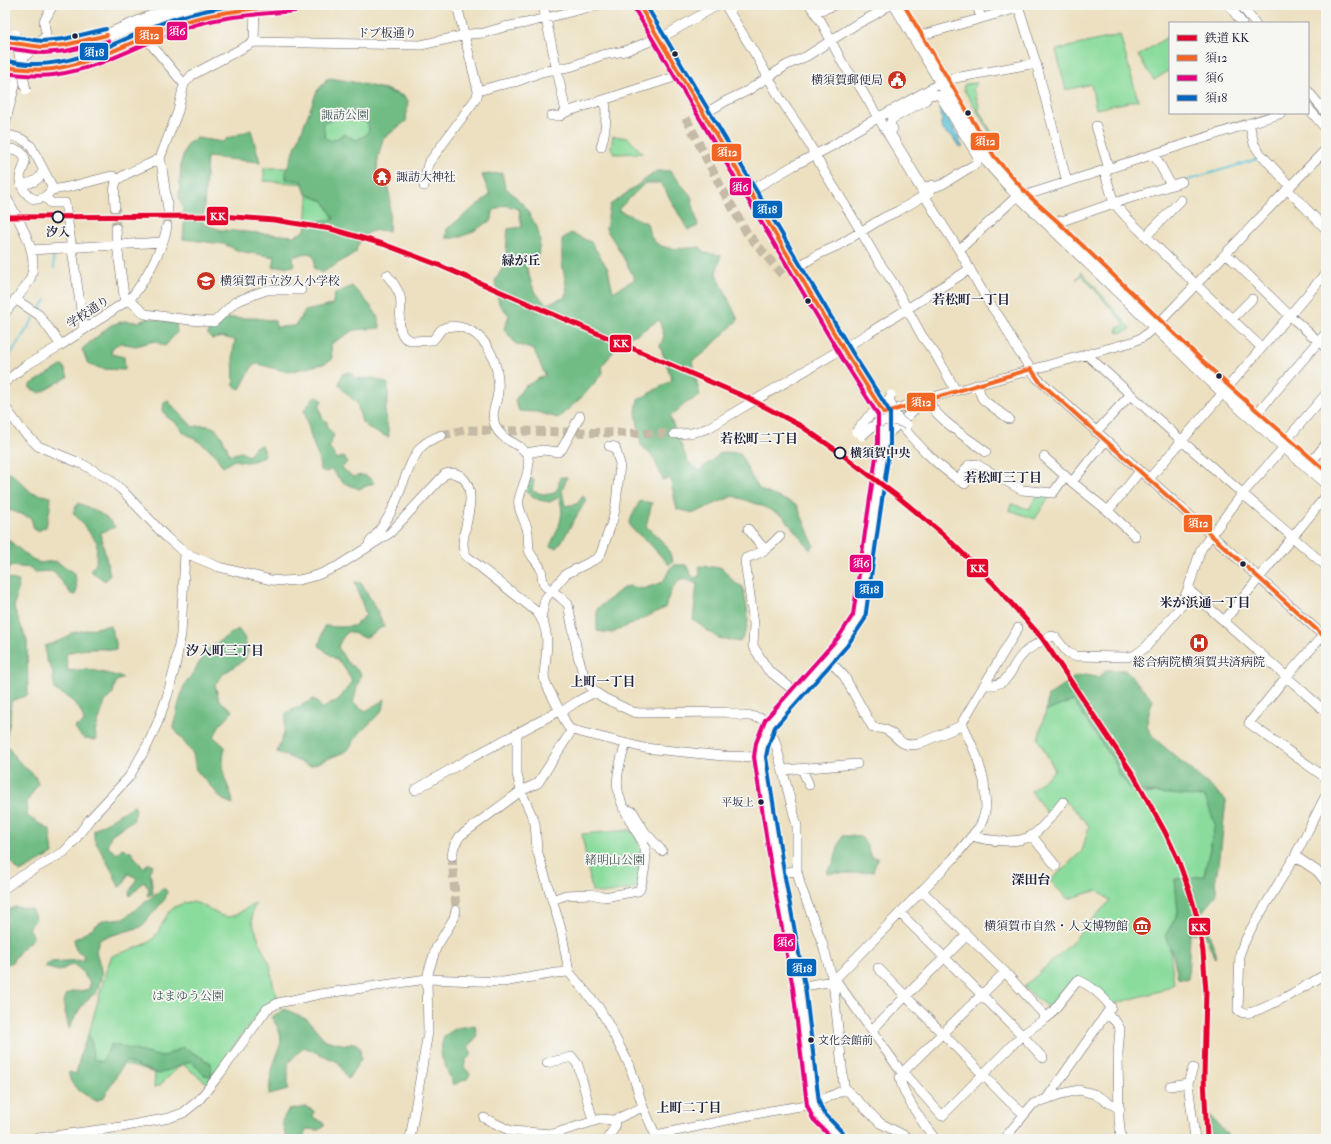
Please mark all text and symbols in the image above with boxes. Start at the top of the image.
line badge: 須6 [166,21,188,41]
legend [1169,22,1309,114]
text: 須6 [169,25,187,38]
line badge: 須12 [134,26,164,45]
street label: ドブ板通り [357,26,417,40]
text: 須12 [139,29,160,42]
unlabelled marker [70,31,80,41]
text: 鉄道 KK [1204,31,1250,45]
line badge: 須18 [79,42,109,61]
text: 須18 [84,46,105,59]
unlabelled marker [670,49,680,59]
text: 須12 [1205,51,1227,65]
public building icon: 横須賀郵便局 [886,69,908,91]
text: 須6 [1205,71,1224,85]
place label: 横須賀郵便局 [811,73,883,87]
text: 須18 [1205,91,1227,105]
park label: 諏訪公園 [321,108,369,122]
unlabelled marker [963,108,973,118]
line badge: 須12 [970,132,1000,151]
text: 須12 [975,135,996,148]
line badge: 須12 [711,143,742,162]
text: 須12 [717,146,738,159]
temple icon: 諏訪大神社 [371,166,393,188]
place label: 諏訪大神社 [396,170,456,184]
line badge: 須6 [729,177,752,196]
text: 須6 [732,181,750,194]
line badge: 須18 [752,200,783,219]
text: 須18 [757,203,778,216]
line badge: KK [206,206,229,226]
marker: 汐入 [51,210,65,224]
text: KK [210,210,227,223]
place label: 汐入 [46,225,70,239]
district label: 緑が丘 [501,253,541,268]
school or university icon: 横須賀市立汐入小学校 [195,270,217,292]
place label: 横須賀市立汐入小学校 [220,274,340,288]
district label: 若松町一丁目 [932,292,1010,307]
street label: 学校通り [64,293,112,331]
unlabelled marker [803,296,813,306]
line badge: KK [609,334,632,353]
text: KK [613,337,630,350]
unlabelled marker [1214,371,1224,381]
line badge: 須12 [906,392,936,412]
text: 須12 [911,396,932,409]
district label: 若松町二丁目 [720,431,798,446]
marker: 横須賀中央 [833,446,847,460]
place label: 横須賀中央 [850,446,911,460]
district label: 若松町三丁目 [964,470,1042,485]
line badge: 須12 [1183,514,1213,533]
text: 須12 [1188,517,1209,530]
line badge: 須6 [849,554,872,573]
text: 須6 [853,557,871,570]
line badge: KK [966,558,989,578]
unlabelled marker [1238,559,1248,569]
text: KK [970,562,987,575]
line badge: 須18 [854,580,884,599]
text: 須18 [859,583,880,596]
district label: 米が浜通一丁目 [1159,595,1251,610]
hospital icon: 総合病院横須賀共済病院 [1188,632,1210,654]
district label: 汐入町三丁目 [186,643,264,658]
place label: 総合病院横須賀共済病院 [1133,655,1265,669]
district label: 上町一丁目 [570,674,636,689]
place label: 平坂上 [721,796,754,809]
marker: 平坂上 [756,797,766,807]
park label: 緒明山公園 [585,853,645,867]
district label: 深田台 [1011,872,1051,887]
museum icon: 横須賀市自然・人文博物館 [1131,915,1153,937]
line badge: KK [1188,917,1211,936]
place label: 横須賀市自然・人文博物館 [984,919,1128,933]
text: KK [1191,921,1208,934]
line badge: 須6 [773,933,796,952]
text: 須6 [777,936,795,949]
line badge: 須18 [786,958,817,977]
text: 須18 [792,962,813,975]
park label: はまゆう公園 [152,989,224,1003]
place label: 文化会館前 [818,1034,873,1047]
marker: 文化会館前 [806,1035,816,1045]
district label: 上町二丁目 [656,1100,722,1115]

